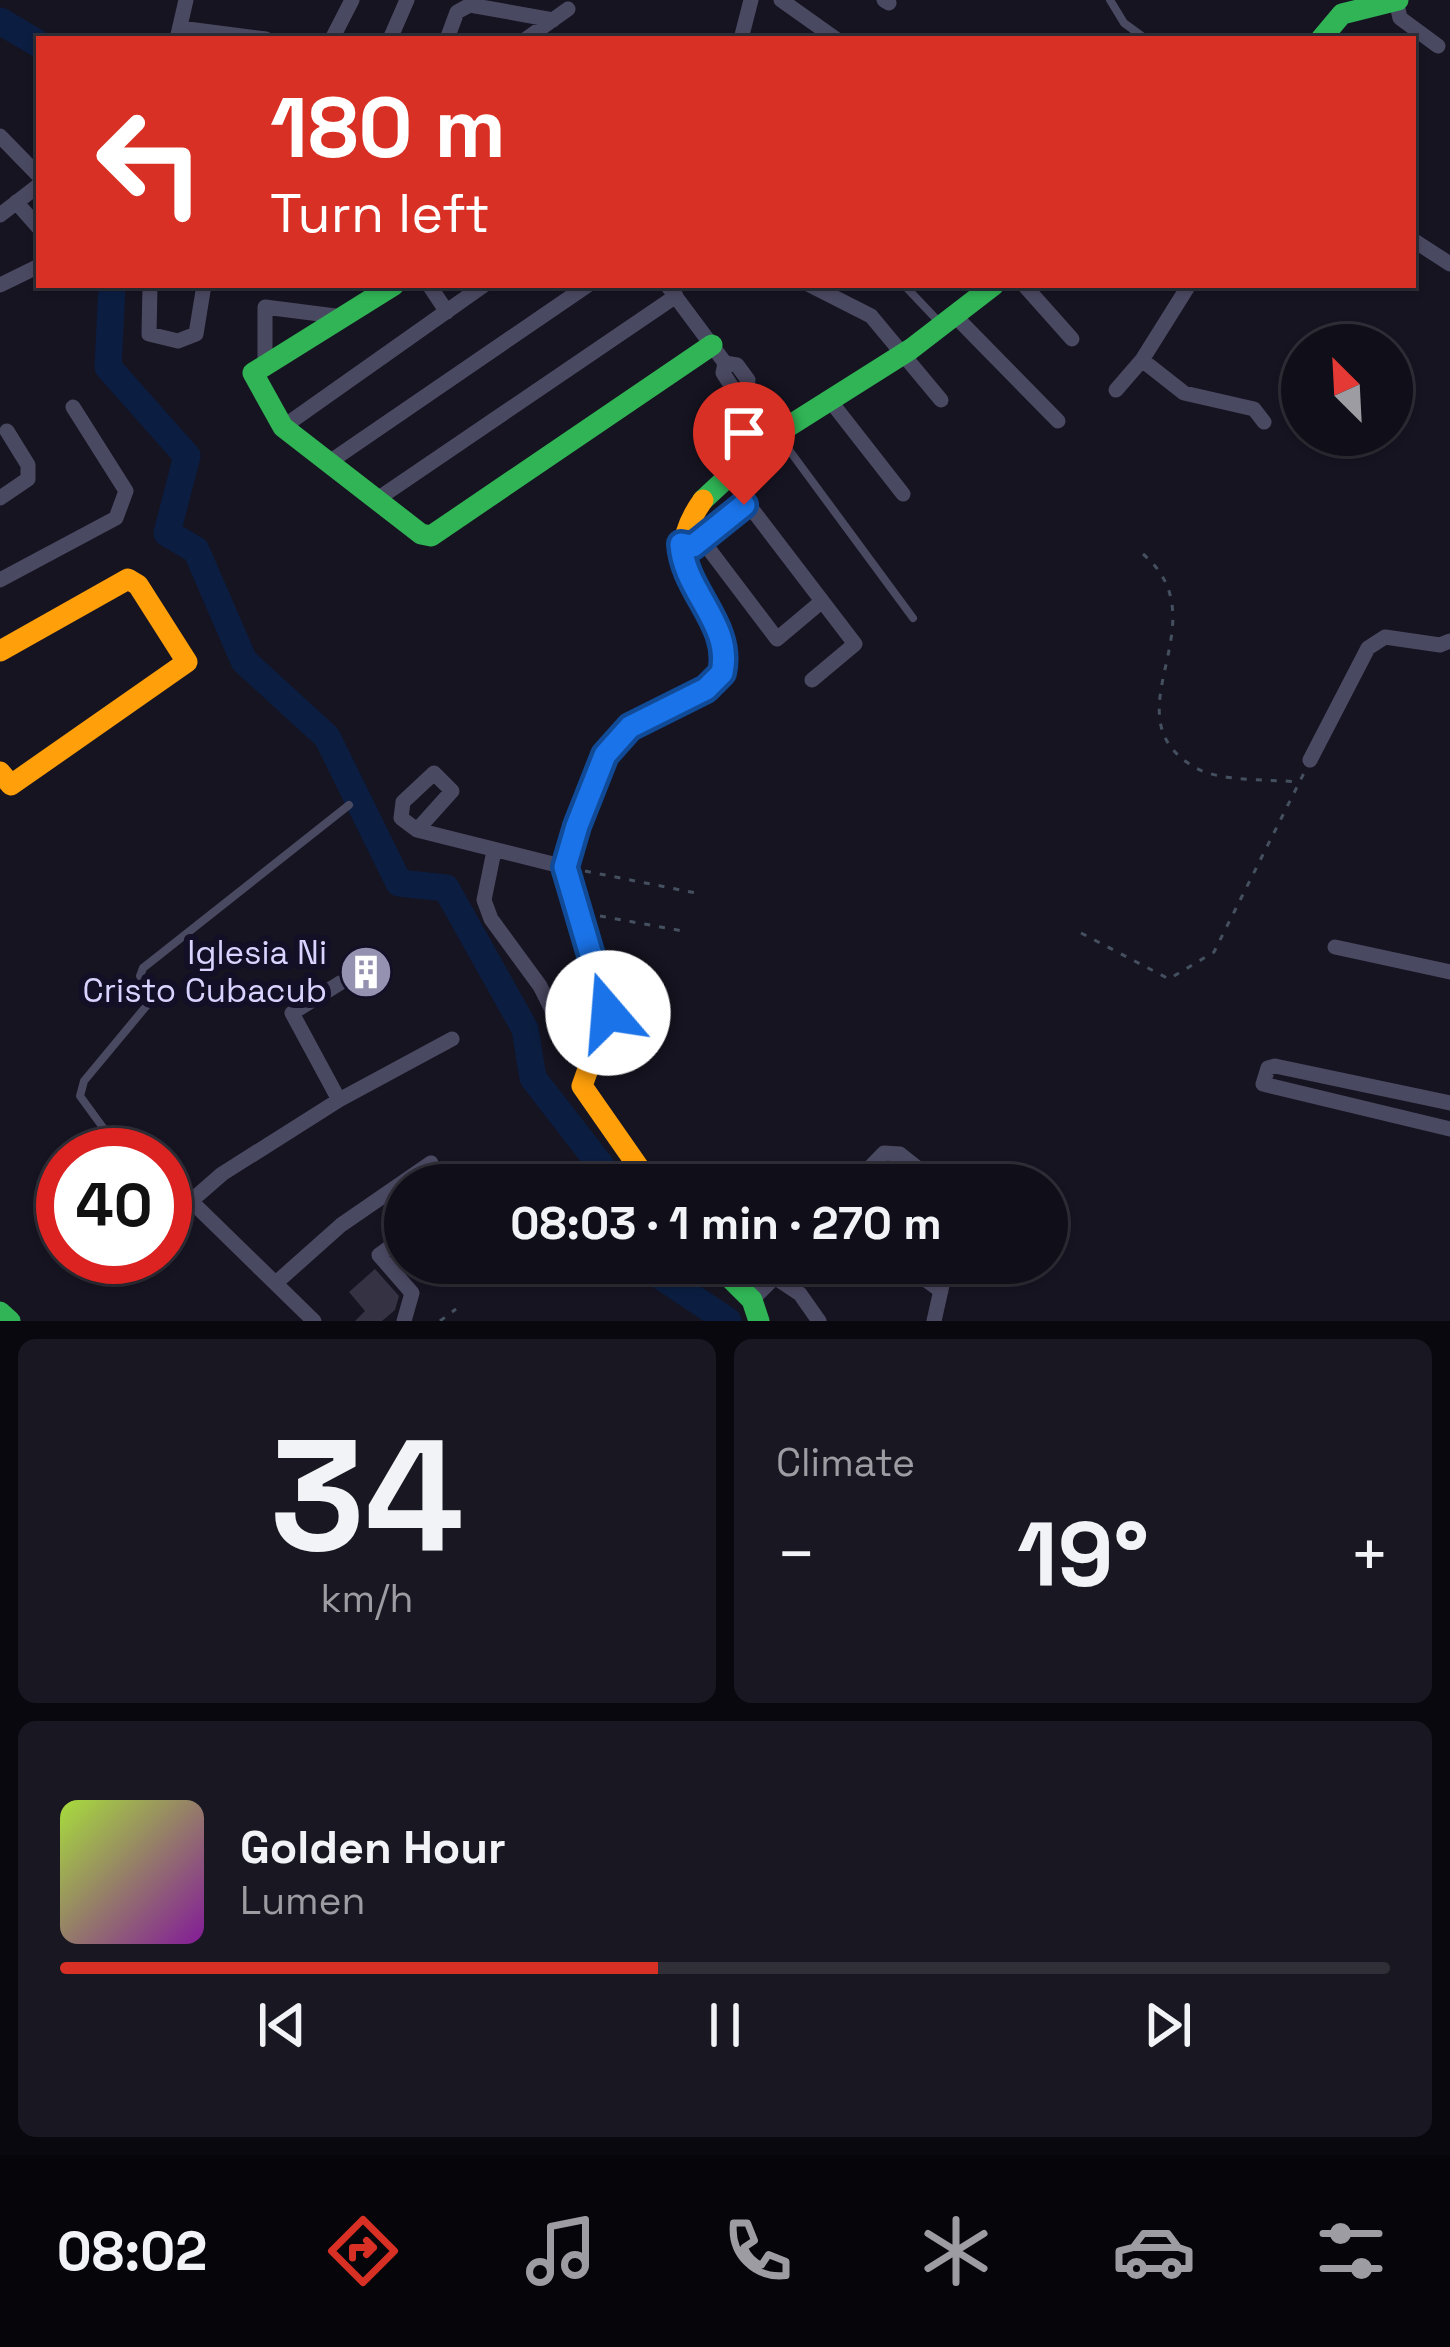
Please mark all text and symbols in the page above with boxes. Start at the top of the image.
text: 180 m [270,74,506,182]
icon: left [72,84,228,240]
text: Turn left [270,179,490,248]
north arrow [1281,324,1413,456]
map controls [1281,324,1413,456]
pin [693,382,795,505]
icon: arrive [711,400,777,466]
place label: Iglesia Ni Cristo Cubacub [82,932,327,1012]
building icon: Iglesia Ni Cristo Cubacub [338,944,394,1000]
position arrow [545,950,671,1076]
speed limit sign: 40 [36,1128,192,1284]
text: 08:03 · 1 min · 270 m [510,1195,942,1252]
text: 34 [270,1396,464,1596]
text: Climate [776,1438,915,1487]
text: 19° [1017,1497,1149,1612]
text: − [776,1512,817,1596]
text: + [1349,1512,1390,1596]
text: km/h [321,1574,413,1623]
text: Golden Hour [240,1819,506,1876]
text: Lumen [240,1876,366,1925]
icon: previous [249,1992,315,2058]
icon: pause [692,1992,758,2058]
icon: next [1135,1992,1201,2058]
icon: directions [321,2209,405,2293]
icon: music [519,2209,603,2293]
icon: phone [716,2209,800,2293]
icon: climate [914,2209,998,2293]
icon: car [1112,2209,1196,2293]
icon: filters [1309,2209,1393,2293]
text: 08:02 [57,2217,207,2286]

